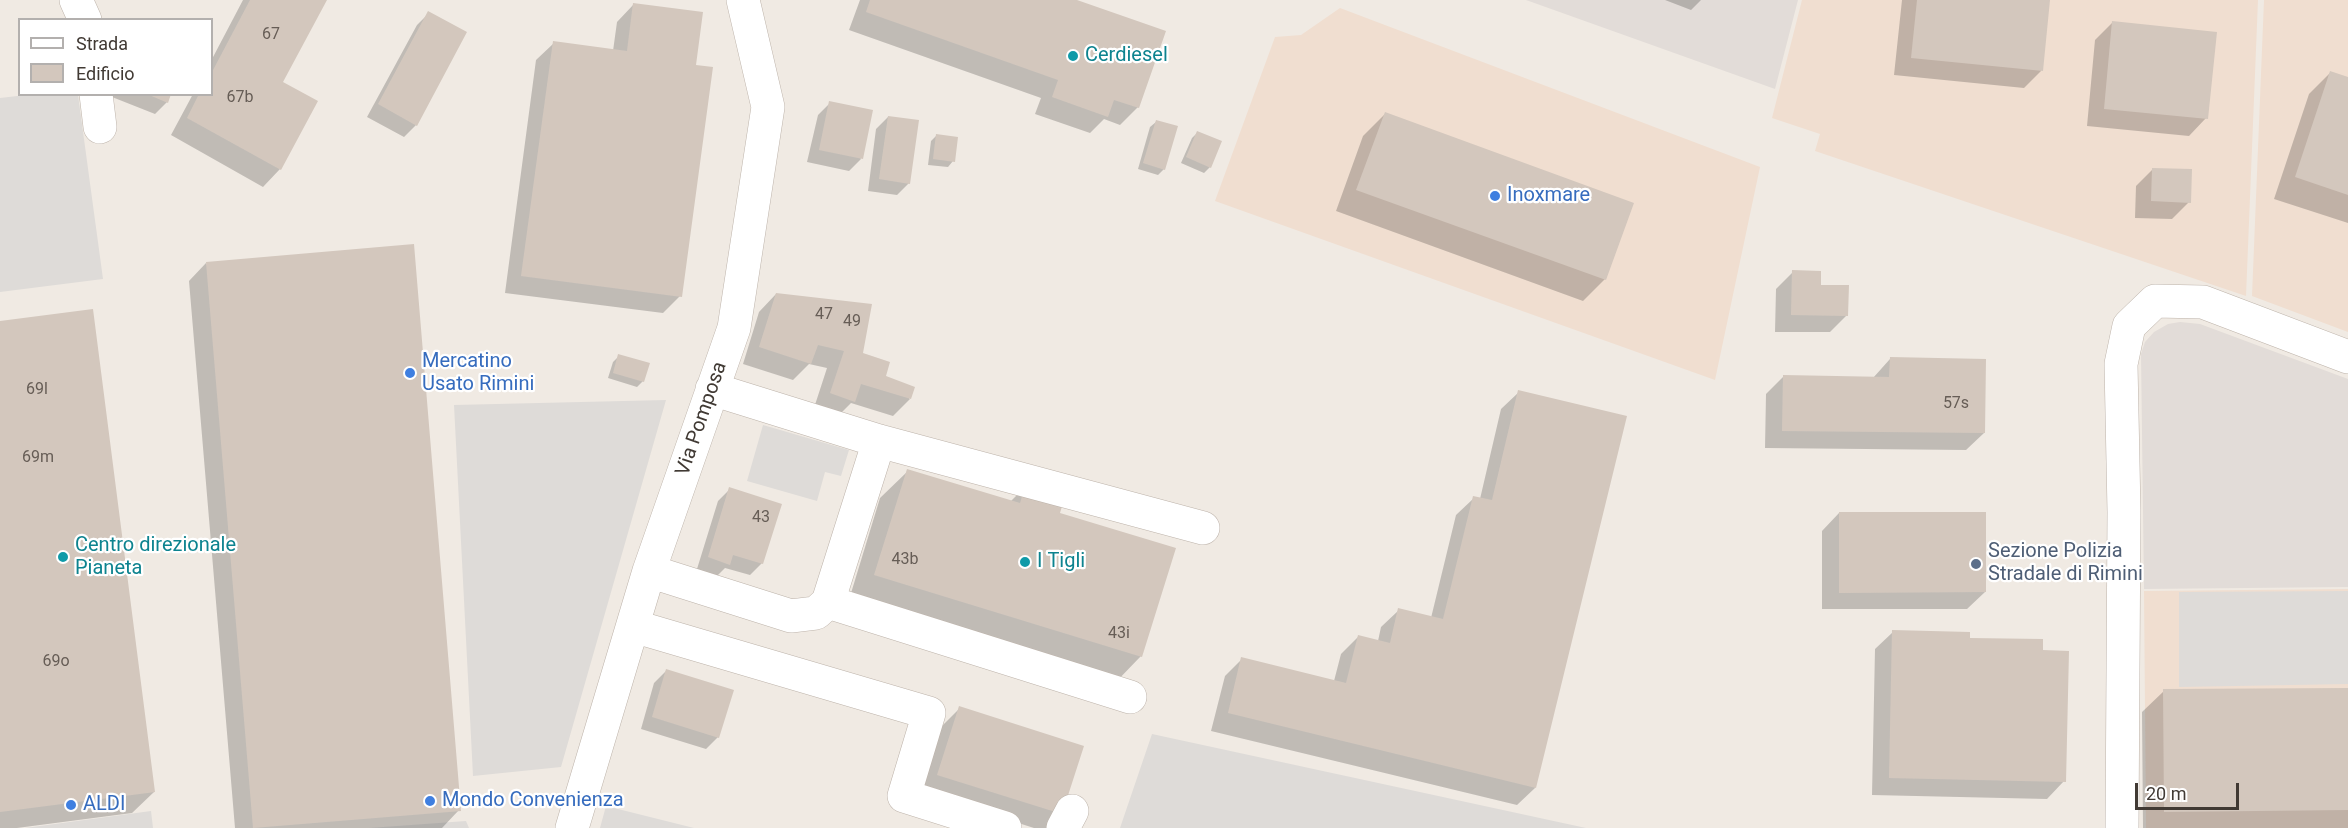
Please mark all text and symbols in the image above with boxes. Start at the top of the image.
legend [18,18,213,96]
house number: 67 [262,25,280,45]
text: Strada [76,33,128,54]
place label: Cerdiesel [1085,44,1168,68]
marker: Cerdiesel [1066,49,1080,63]
text: Edificio [76,63,135,84]
house number: 67b [227,88,253,108]
place label: Inoxmare [1507,184,1590,208]
marker: Inoxmare [1488,189,1502,203]
house number: 47 [815,305,833,325]
house number: 49 [843,312,861,332]
place label: Mercatino Usato Rimini [422,350,534,397]
street label: Via Pomposa [671,359,733,479]
marker: Mercatino Usato Rimini [403,366,417,380]
house number: 69l [26,380,48,400]
house number: 57s [1943,394,1969,414]
house number: 69m [22,448,54,468]
house number: 43 [752,508,770,528]
place label: Centro direzionale Pianeta [75,534,236,581]
place label: Sezione Polizia Stradale di Rimini [1988,540,2143,587]
marker: Centro direzionale Pianeta [56,550,70,564]
house number: 43b [892,550,918,570]
place label: I Tigli [1037,550,1085,574]
marker: I Tigli [1018,555,1032,569]
marker: Sezione Polizia Stradale di Rimini [1969,557,1983,571]
house number: 43i [1108,624,1130,644]
house number: 69o [42,652,70,672]
scale bar [2138,771,2242,809]
text: 20 m [2146,783,2186,804]
place label: Mondo Convenienza [442,789,624,813]
place label: ALDI [83,793,125,817]
marker: Mondo Convenienza [423,794,437,808]
marker: ALDI [64,798,78,812]

